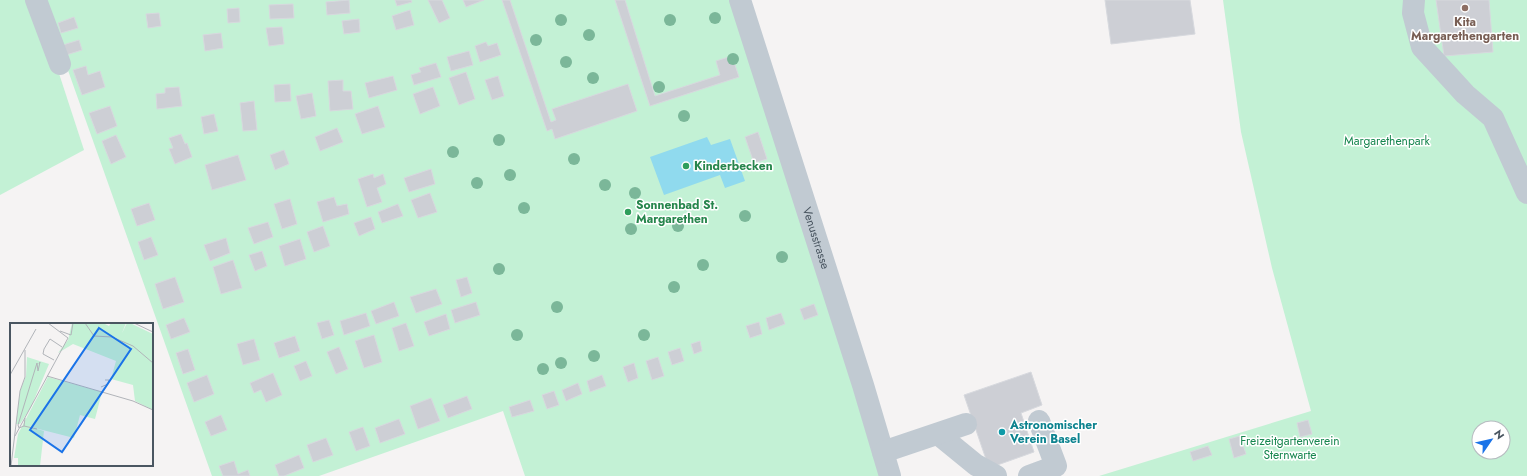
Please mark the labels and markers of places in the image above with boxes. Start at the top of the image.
marker: Kita Margarethengarten [1460,3,1470,13]
place label: Kita Margarethengarten [1411,13,1519,45]
place label: Kinderbecken [694,157,773,175]
marker: Kinderbecken [681,161,691,171]
place label: Sonnenbad St. Margarethen [636,196,718,228]
marker: Sonnenbad St. Margarethen [623,207,633,217]
place label: Astronomischer Verein Basel [1009,416,1097,448]
marker: Astronomischer Verein Basel [997,427,1007,437]

